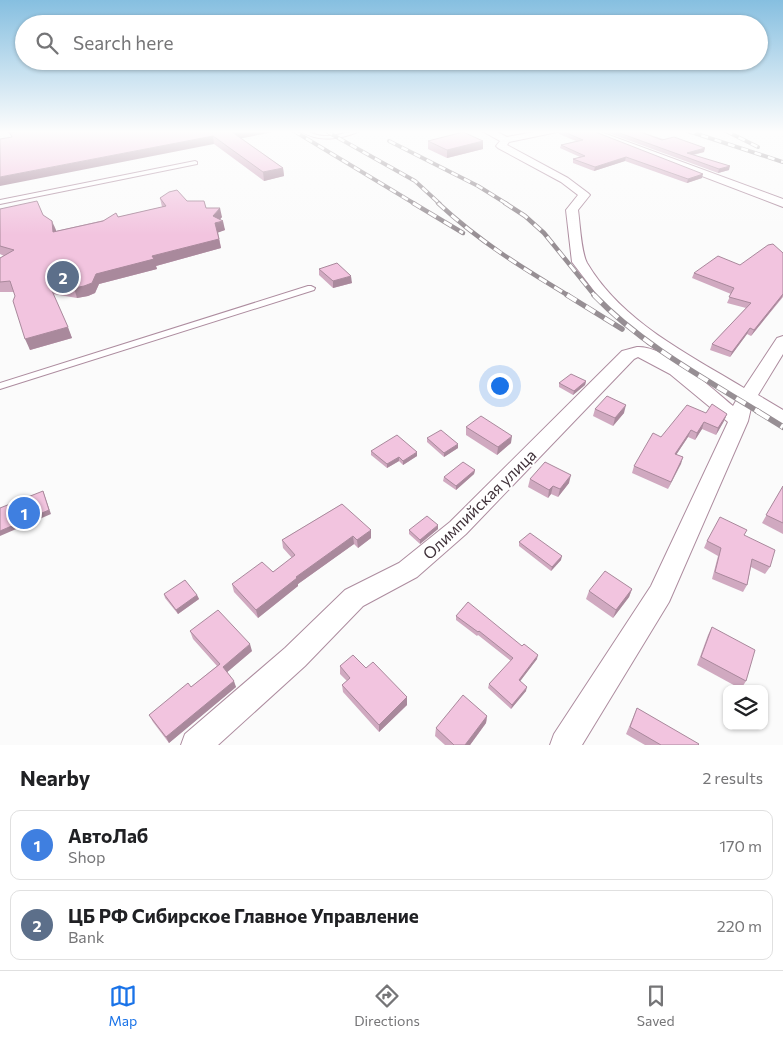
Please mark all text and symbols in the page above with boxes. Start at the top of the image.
search box [15,15,768,70]
icon: search [33,29,61,57]
text: Search here [73,31,173,54]
pin: 2 [47,258,79,296]
your location [487,373,513,399]
street label: Олимпийская улица [418,445,540,563]
pin: 1 [8,494,40,532]
map controls [723,685,768,730]
button: layers [723,685,768,730]
text: Nearby [20,765,90,790]
text: 2 results [702,768,763,787]
text: АвтоЛаб [68,824,148,847]
text: 1 [33,836,41,855]
text: 170 m [719,836,762,855]
text: Shop [68,847,106,866]
text: ЦБ РФ Сибирское Главное Управление [68,904,419,927]
text: 2 [32,916,42,935]
text: 220 m [717,916,762,935]
text: Bank [68,927,105,946]
tab: Map [108,982,137,1029]
tab: Directions [354,982,420,1029]
tab: Saved [637,982,675,1029]

